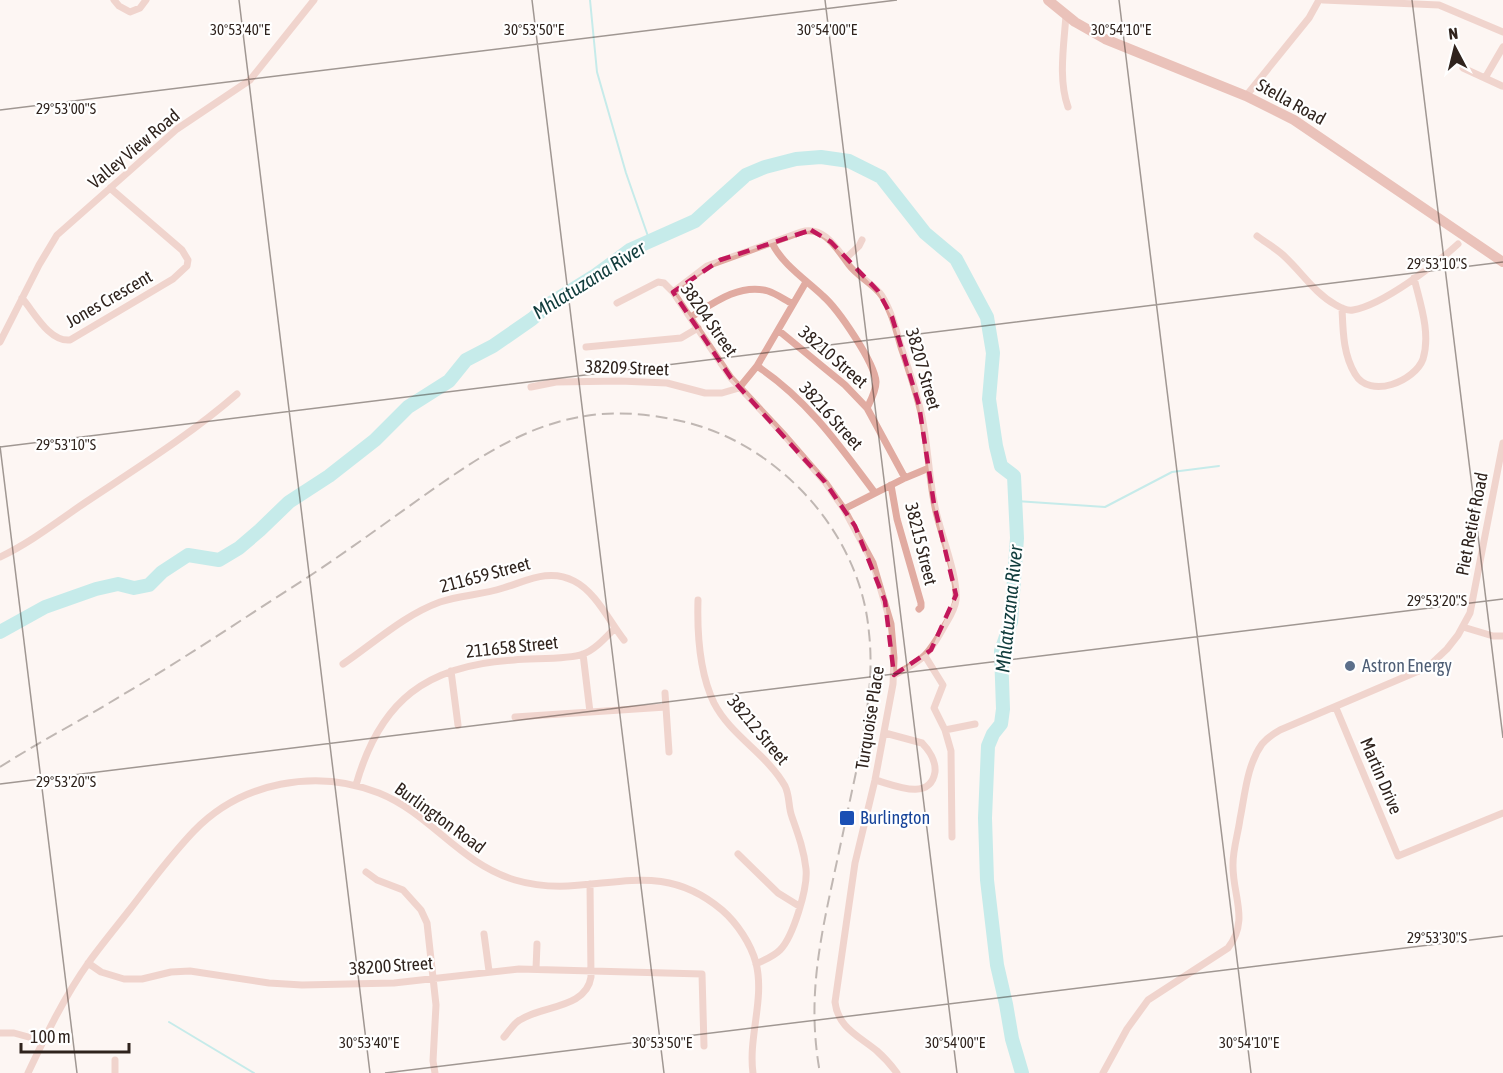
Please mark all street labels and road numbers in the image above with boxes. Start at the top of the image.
street label: Stella Road [1253,74,1329,129]
street label: Valley View Road [84,104,183,193]
street label: Jones Crescent [62,265,156,332]
street label: 38204 Street [677,279,742,360]
street label: 38210 Street [795,321,872,392]
street label: 38207 Street [902,325,945,412]
street label: 38209 Street [585,356,669,379]
street label: 38216 Street [795,377,867,454]
street label: Piet Retief Road [1451,470,1492,577]
street label: 38215 Street [901,500,942,587]
street label: 211659 Street [437,552,532,597]
street label: 211658 Street [465,631,559,662]
street label: Turquoise Place [851,665,888,771]
street label: 38212 Street [723,691,794,769]
street label: Martin Drive [1356,734,1407,817]
street label: Burlington Road [391,778,490,858]
street label: 38200 Street [348,952,434,979]

